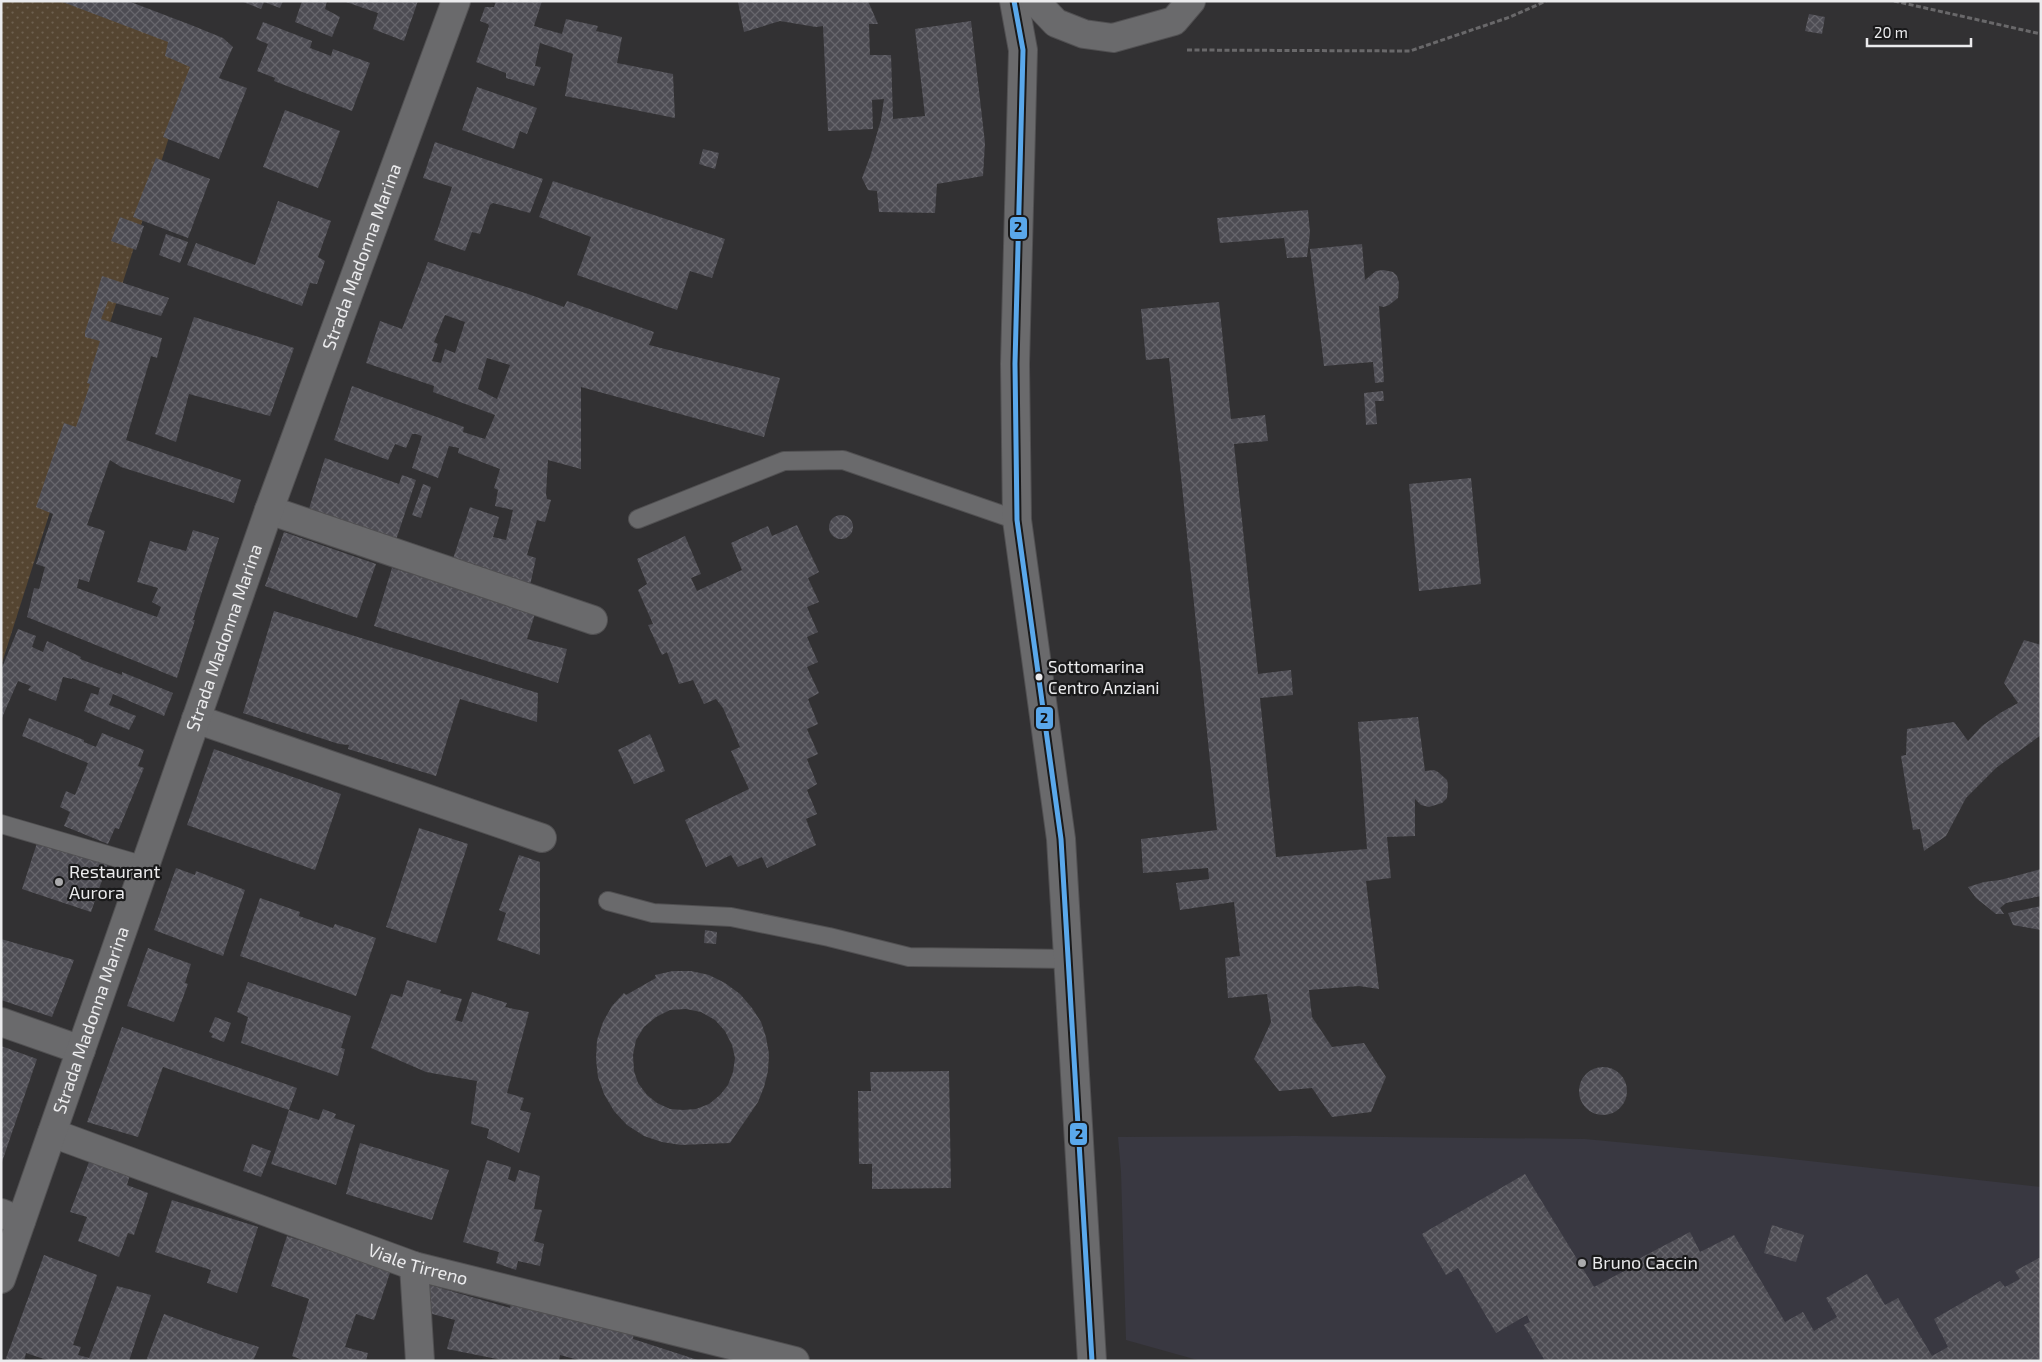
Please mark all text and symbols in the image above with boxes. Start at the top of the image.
scale bar [1867,15,1971,47]
text: 20 m [1874,23,1908,41]
street label: Strada Madonna Marina [317,160,405,353]
line badge: 2 [1009,216,1028,240]
text: 2 [1014,218,1022,235]
street label: Strada Madonna Marina [181,541,266,734]
place label: Sottomarina Centro Anziani [1048,656,1160,697]
marker: Sottomarina Centro Anziani [1034,672,1044,682]
line badge: 2 [1035,706,1054,730]
text: 2 [1040,709,1048,726]
place label: Restaurant Aurora [69,860,160,903]
marker: Restaurant Aurora [53,876,65,888]
street label: Strada Madonna Marina [47,923,133,1117]
line badge: 2 [1069,1122,1088,1146]
text: 2 [1075,1125,1083,1142]
street label: Viale Tirreno [365,1238,470,1289]
place label: Bruno Caccin [1592,1251,1698,1273]
marker: Bruno Caccin [1576,1257,1588,1269]

